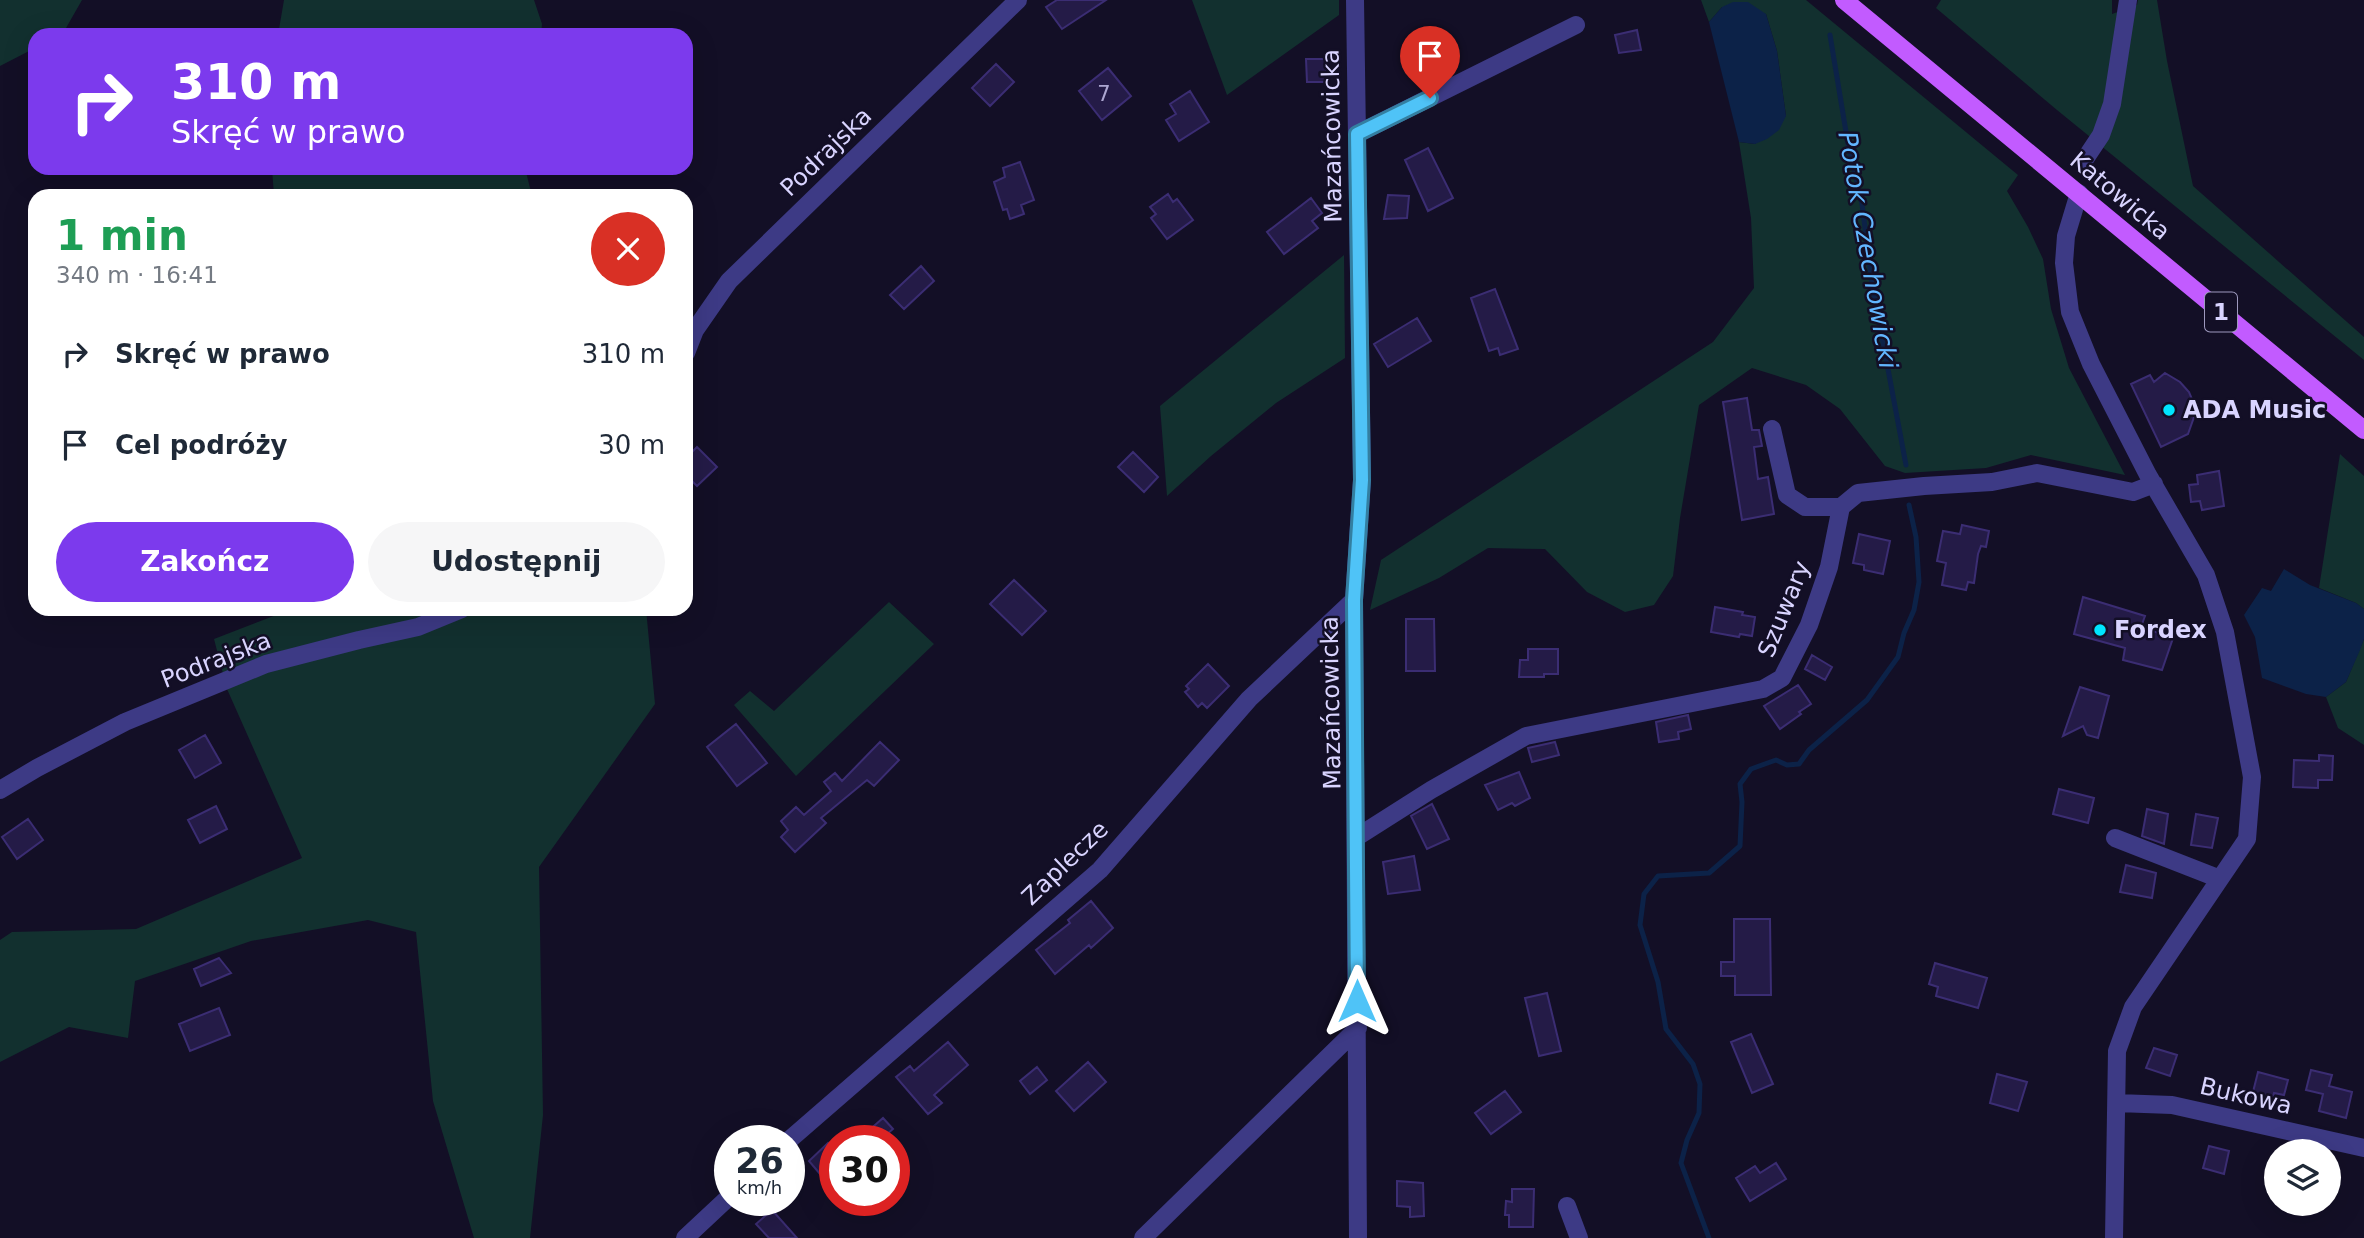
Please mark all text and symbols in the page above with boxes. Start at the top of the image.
pin [1400,26,1460,98]
icon: arrive [1411,37,1449,75]
street label: Mazańcowicka [1316,49,1348,223]
text: 310 m [171,54,341,111]
icon: right [56,56,147,147]
house number: 7 [1097,82,1111,106]
street label: Podrajska [775,102,877,202]
text: Skręć w prawo [171,113,406,151]
water label: Potok Czechowicki [1832,129,1904,372]
street label: Katowicka [2064,146,2176,246]
text: 1 min [56,211,188,260]
button: close [591,212,665,286]
text: 340 m · 16:41 [56,262,218,288]
road number: 1 [2205,292,2237,332]
icon: right [56,335,94,373]
text: Skręć w prawo [115,339,330,369]
text: 310 m [582,339,665,369]
place label: ADA Music [2183,396,2326,424]
marker: ADA Music [2161,402,2177,418]
icon: arrive [56,426,94,464]
text: Cel podróży [115,430,288,460]
text: 30 m [598,430,665,460]
button: Zakończ [56,522,354,602]
button: Udostępnij [368,522,665,602]
street label: Szuwary [1752,557,1816,661]
street label: Mazańcowicka [1315,616,1347,790]
place label: Fordex [2114,616,2207,644]
marker: Fordex [2092,622,2108,638]
street label: Podrajska [157,626,275,694]
street label: Zaplecze [1016,815,1114,911]
position arrow [1320,964,1394,1038]
street label: Bukowa [2197,1072,2295,1120]
speed limit sign: 30 [819,1125,910,1216]
map controls [2264,1139,2341,1216]
button: layers [2264,1139,2341,1216]
text: 26 [735,1141,784,1181]
text: km/h [737,1177,782,1198]

